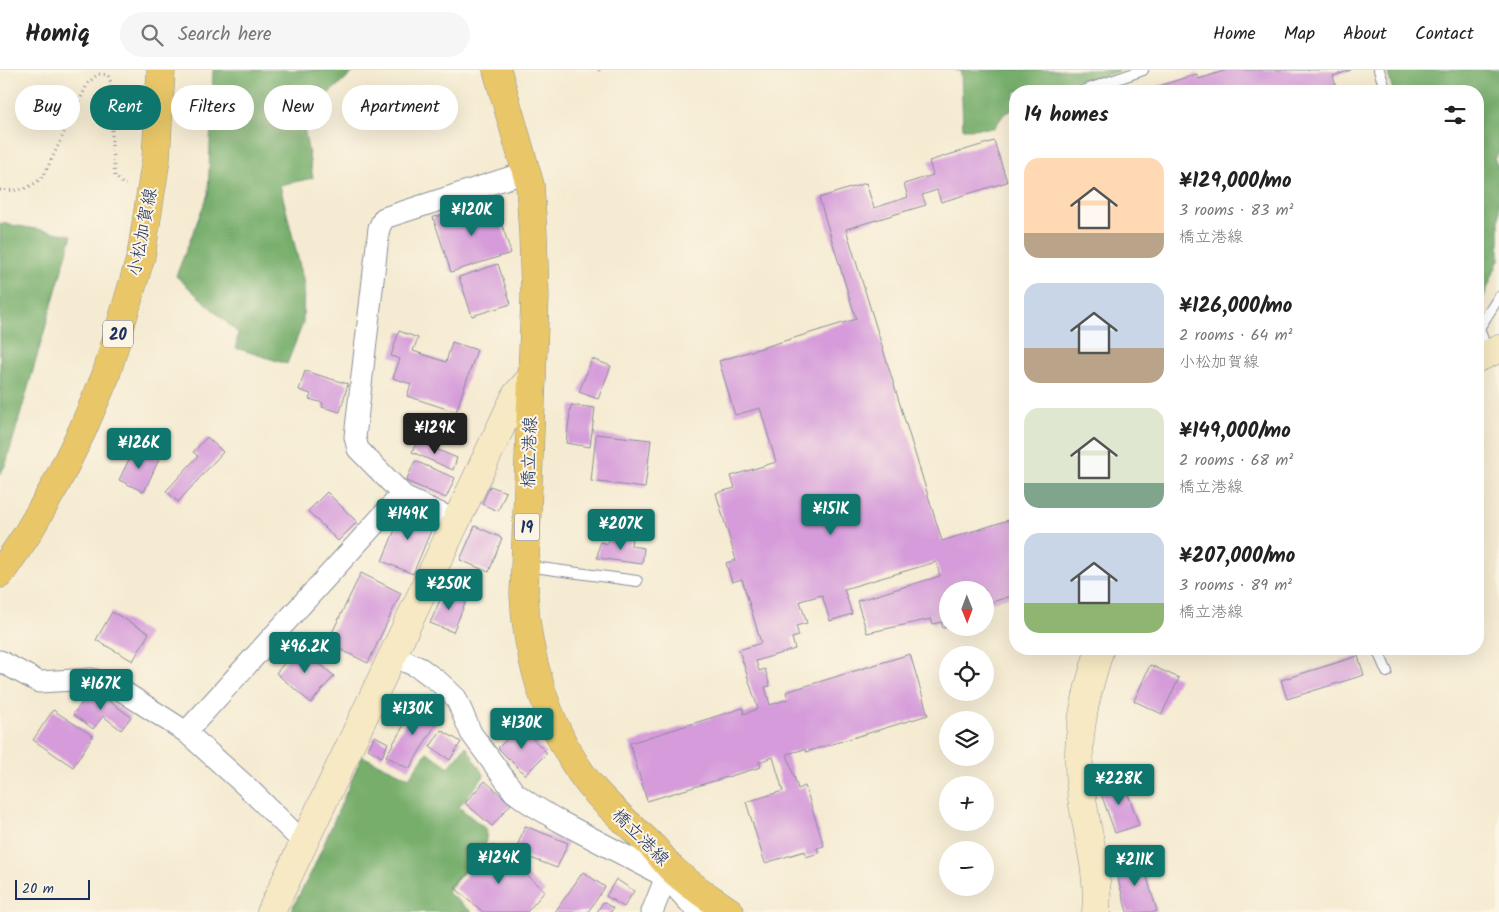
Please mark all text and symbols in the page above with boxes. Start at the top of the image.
search box [120,12,470,57]
text: Homiq [25,15,90,54]
text: Search here [178,20,272,50]
text: Home [1213,20,1256,49]
text: Map [1284,20,1315,49]
text: About [1343,20,1387,49]
text: Contact [1415,20,1474,49]
icon: search [138,21,166,49]
chip: Buy [15,85,80,130]
chip: Rent [90,85,161,130]
chip: Filters [171,85,254,130]
chip: New [264,85,332,130]
chip: Apartment [342,85,458,130]
text: 14 homes [1024,99,1109,132]
icon: filters [1441,101,1469,129]
text: ¥129,000/mo [1179,165,1292,198]
icon: home [1064,178,1124,238]
street label: 小松加賀線 [121,185,166,279]
pin: ¥120K [437,194,507,237]
text: ¥120K [451,198,493,223]
text: 3 rooms · 83 m² [1179,198,1293,223]
text: 橋立港線 [1179,225,1243,250]
text: ¥126,000/mo [1179,290,1292,323]
icon: home [1064,303,1124,363]
road number: 20 [103,320,133,348]
text: 2 rooms · 64 m² [1179,323,1292,348]
text: 小松加賀線 [1179,350,1259,375]
pin: ¥129K [400,412,470,455]
text: ¥149,000/mo [1179,415,1291,448]
text: ¥129K [414,416,456,441]
street label: 橋立港線 [515,416,546,489]
pin: ¥126K [104,428,174,470]
icon: home [1064,428,1124,488]
text: ¥126K [118,431,160,456]
text: 2 rooms · 68 m² [1179,448,1293,473]
text: 橋立港線 [1179,475,1243,500]
pin: ¥151K [796,494,866,536]
text: ¥151K [812,497,850,522]
pin: ¥149K [373,498,443,541]
text: ¥149K [387,502,429,527]
pin: ¥207K [586,508,656,551]
text: ¥207K [599,512,643,537]
road number: 19 [514,514,540,541]
text: ¥207,000/mo [1179,540,1295,573]
icon: home [1064,553,1124,613]
pin: ¥250K [414,568,484,611]
text: ¥250K [426,572,472,597]
text: 3 rooms · 89 m² [1179,573,1292,598]
north arrow [939,581,994,636]
map controls [939,581,994,896]
text: 橋立港線 [1179,600,1243,625]
pin: ¥96.2K [264,632,346,674]
text: ¥96.2K [280,635,330,660]
button: locate [939,646,994,701]
pin: ¥167K [66,668,136,711]
text: ¥167K [81,672,121,697]
pin: ¥130K [378,694,448,736]
text: ¥130K [392,697,434,722]
pin: ¥130K [487,708,557,750]
text: ¥130K [501,711,543,736]
button: layers [939,711,994,766]
pin: ¥228K [1084,764,1154,806]
text: ¥228K [1095,767,1143,792]
button: + [939,776,994,831]
street label: 橋立港線 [604,802,676,874]
button: − [939,841,994,896]
pin: ¥124K [464,842,534,885]
pin: ¥211K [1100,844,1170,887]
text: ¥124K [478,846,520,871]
text: ¥211K [1116,848,1154,873]
scale bar [15,877,90,900]
text: 20 m [22,878,54,900]

